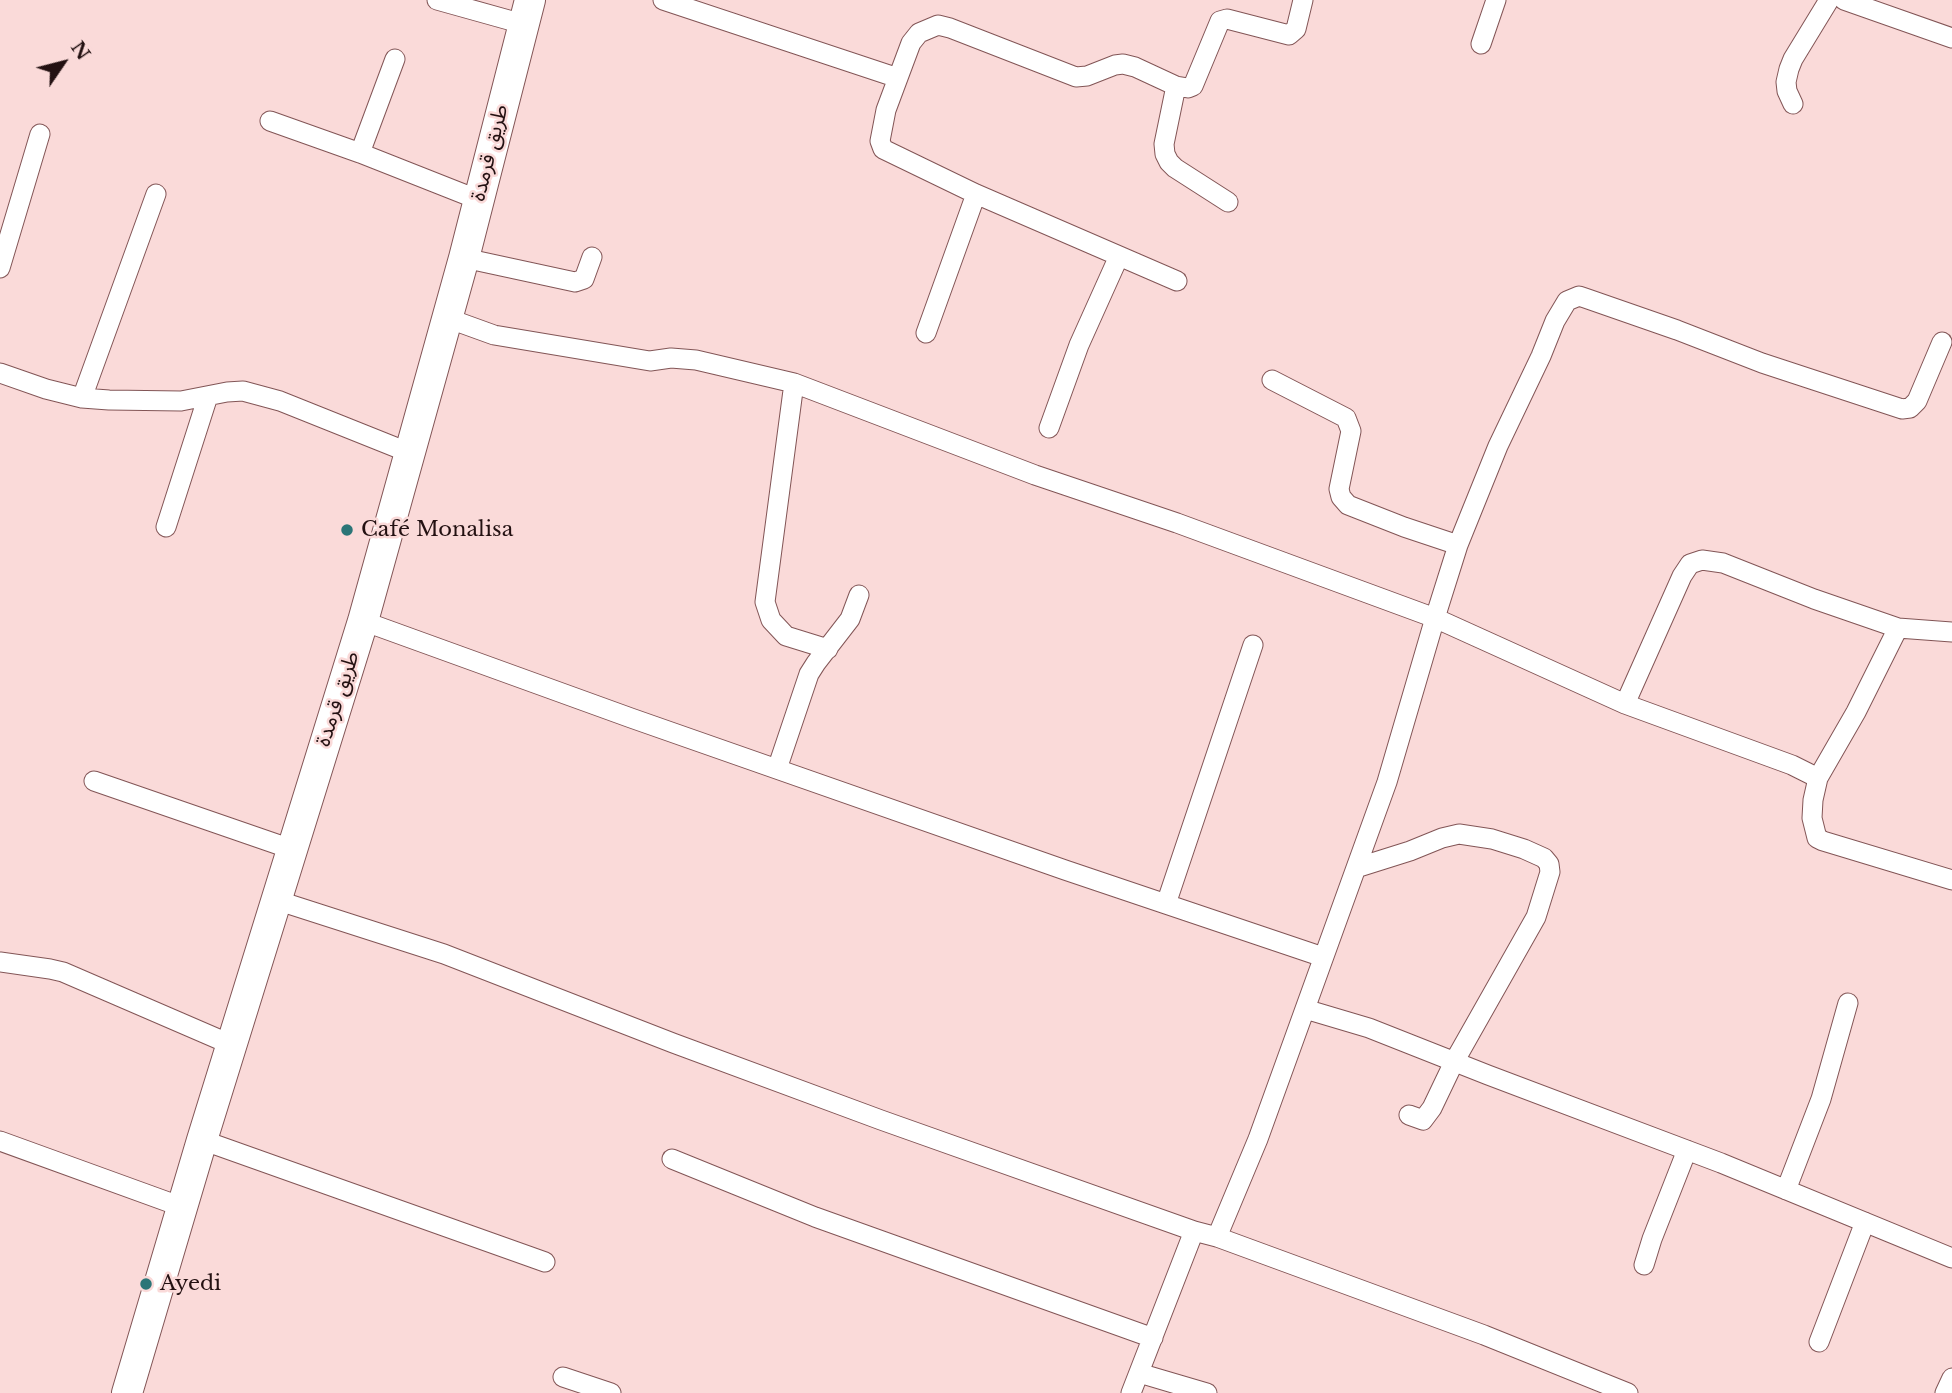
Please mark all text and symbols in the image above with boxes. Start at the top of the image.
north arrow [28,28,98,98]
text: N [66,37,95,65]
street label: طريق قرمدة [466,102,514,204]
place label: Café Monalisa [361,517,513,543]
marker: Café Monalisa [339,522,355,538]
street label: طريق قرمدة [311,648,365,750]
place label: Ayedi [160,1271,221,1297]
marker: Ayedi [138,1276,154,1292]

